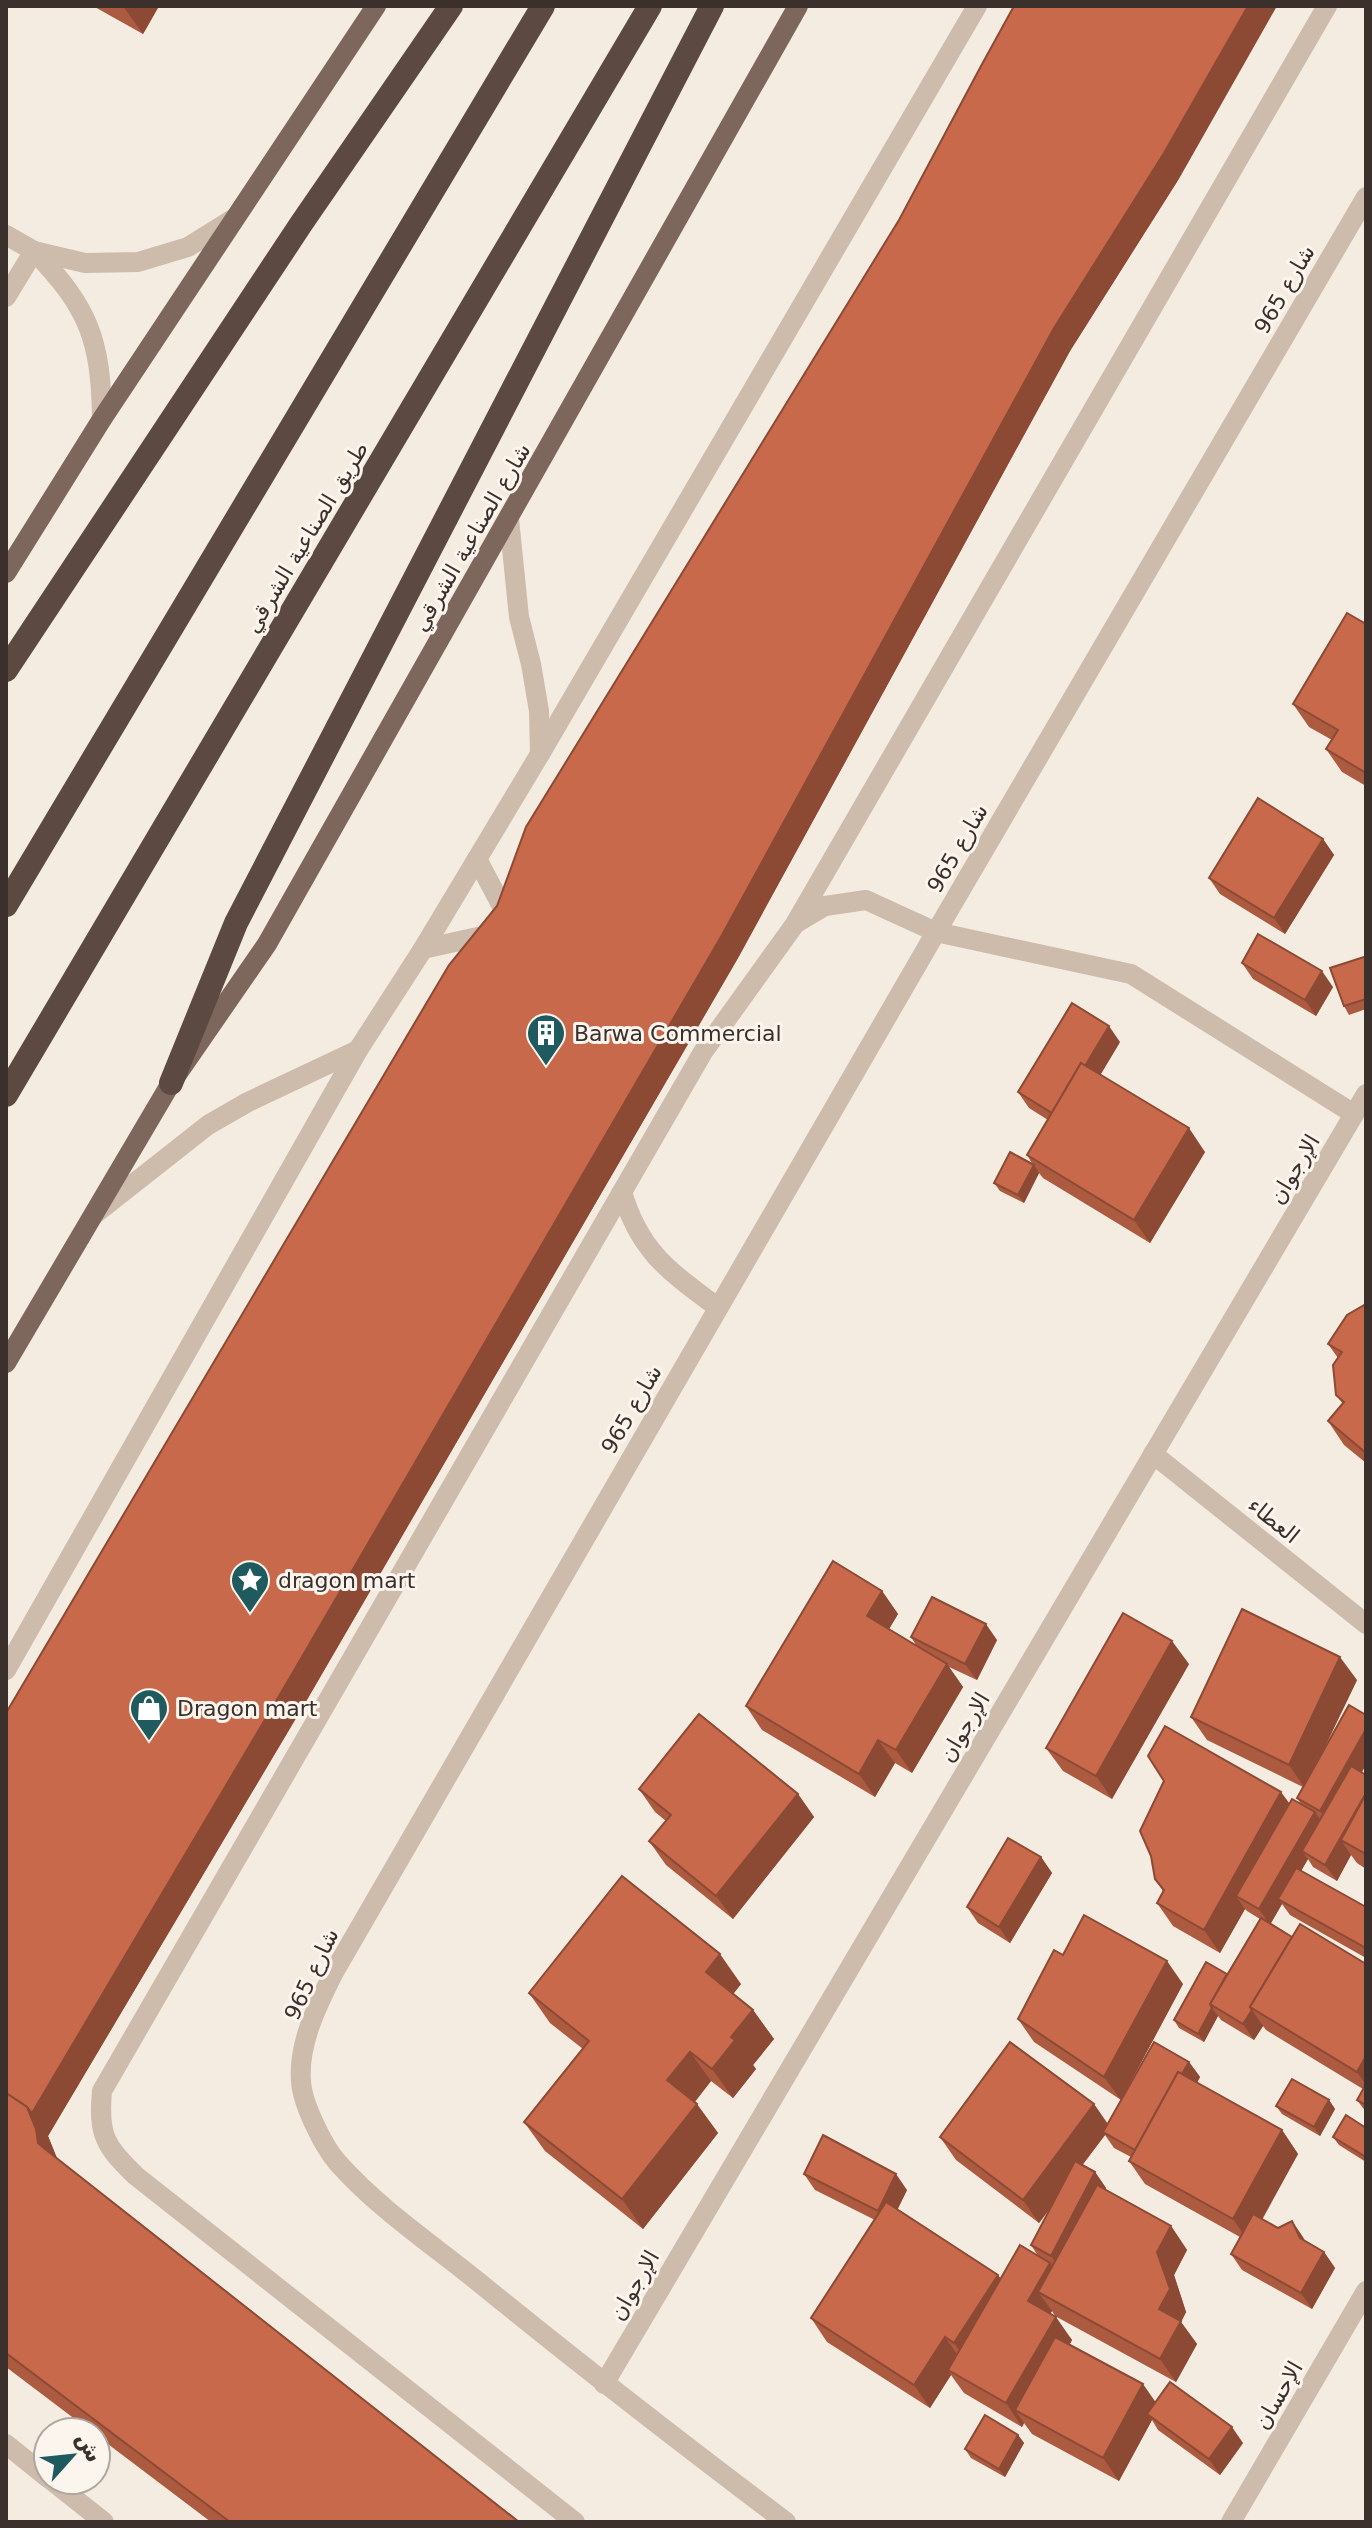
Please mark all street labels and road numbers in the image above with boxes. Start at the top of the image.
street label: شارع 965 [1249,241,1320,338]
street label: طريق الصناعية الشرقي [239,437,374,638]
street label: شارع الصناعية الشرقي [407,439,536,636]
street label: شارع 965 [922,800,993,897]
street label: الإرجوان [1264,1130,1325,1208]
street label: شارع 965 [596,1361,667,1458]
street label: العطاء [1243,1492,1304,1549]
street label: الإرجوان [934,1688,995,1766]
street label: شارع 965 [279,1925,343,2024]
street label: الإرجوان [604,2246,664,2325]
street label: الإحسان [1249,2357,1308,2434]

